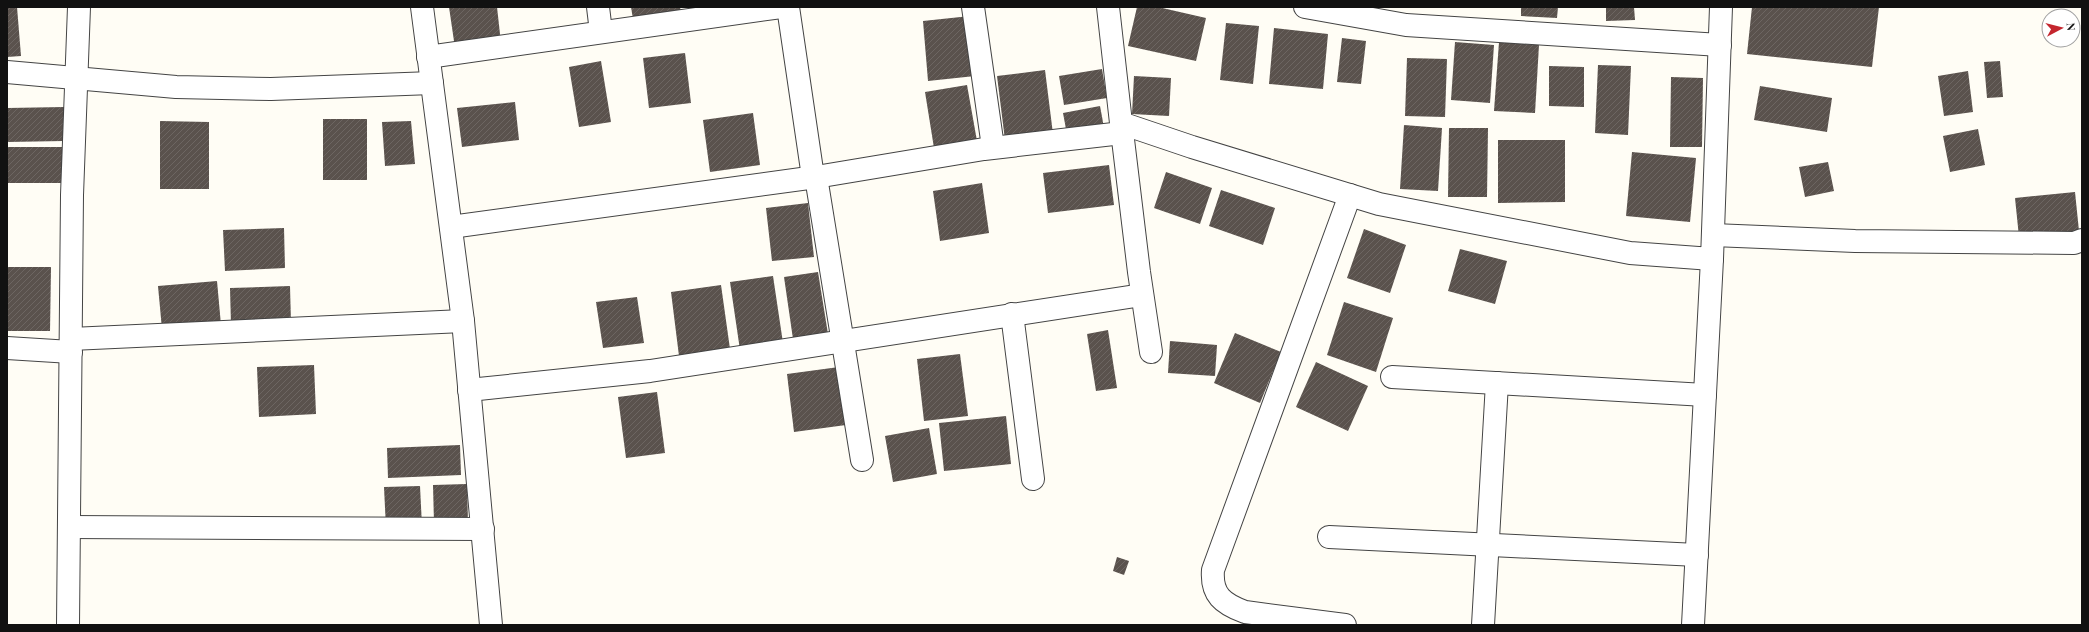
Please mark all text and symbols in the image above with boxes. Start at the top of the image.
north arrow [2041,8,2081,48]
text: N [2063,22,2079,32]

